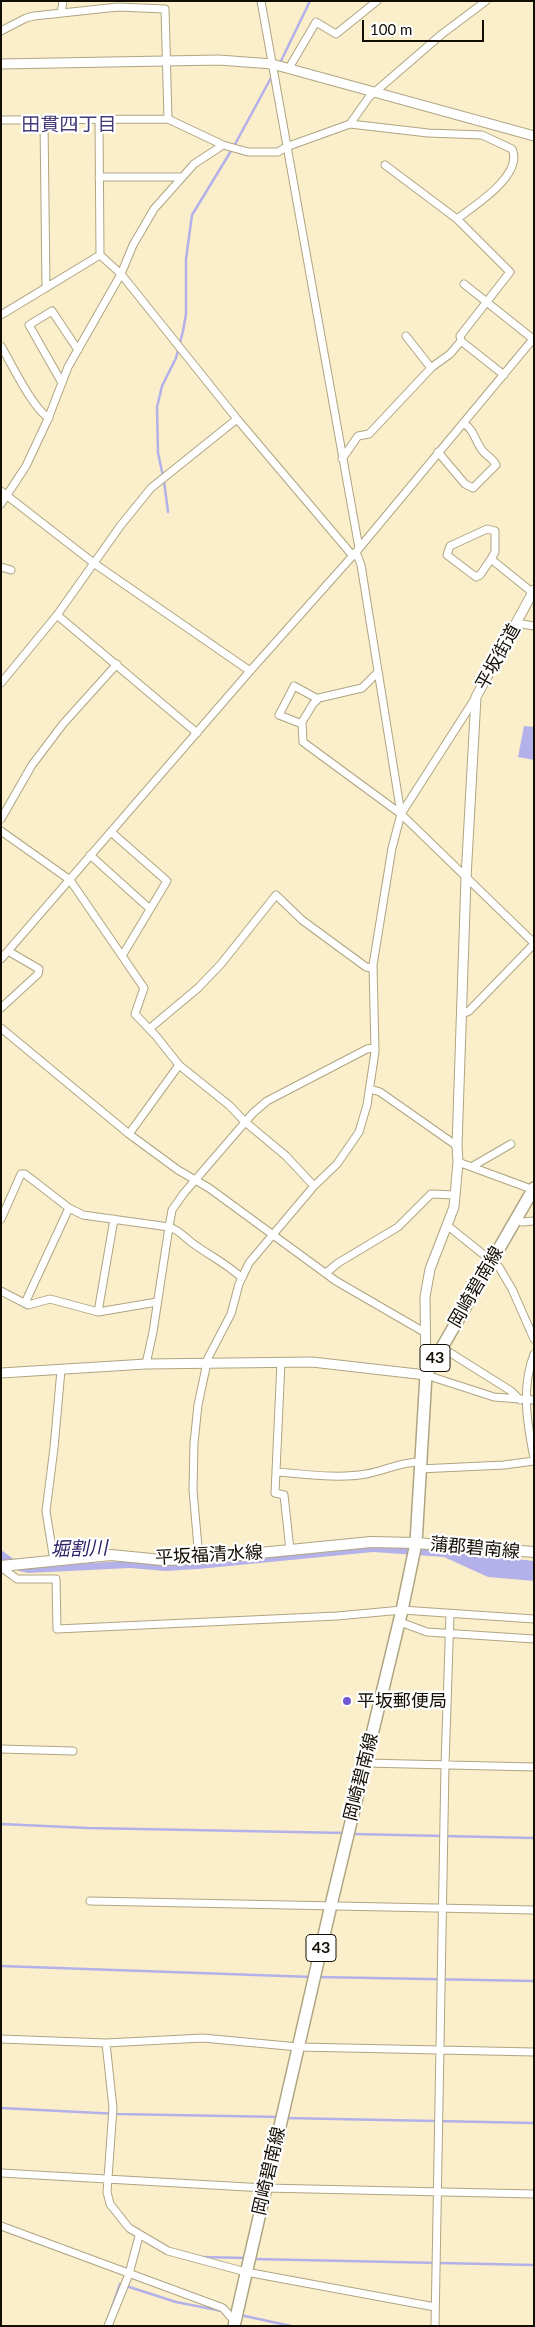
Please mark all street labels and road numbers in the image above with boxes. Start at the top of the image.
street label: 平坂街道 [471,620,525,694]
street label: 岡崎碧南線 [444,1243,508,1331]
road number: 43 [420,1345,450,1372]
street label: 蒲郡碧南線 [429,1533,521,1563]
street label: 平坂福清水線 [155,1541,263,1569]
street label: 岡崎碧南線 [340,1731,382,1823]
road number: 43 [306,1935,336,1962]
street label: 岡崎碧南線 [248,2125,290,2217]

